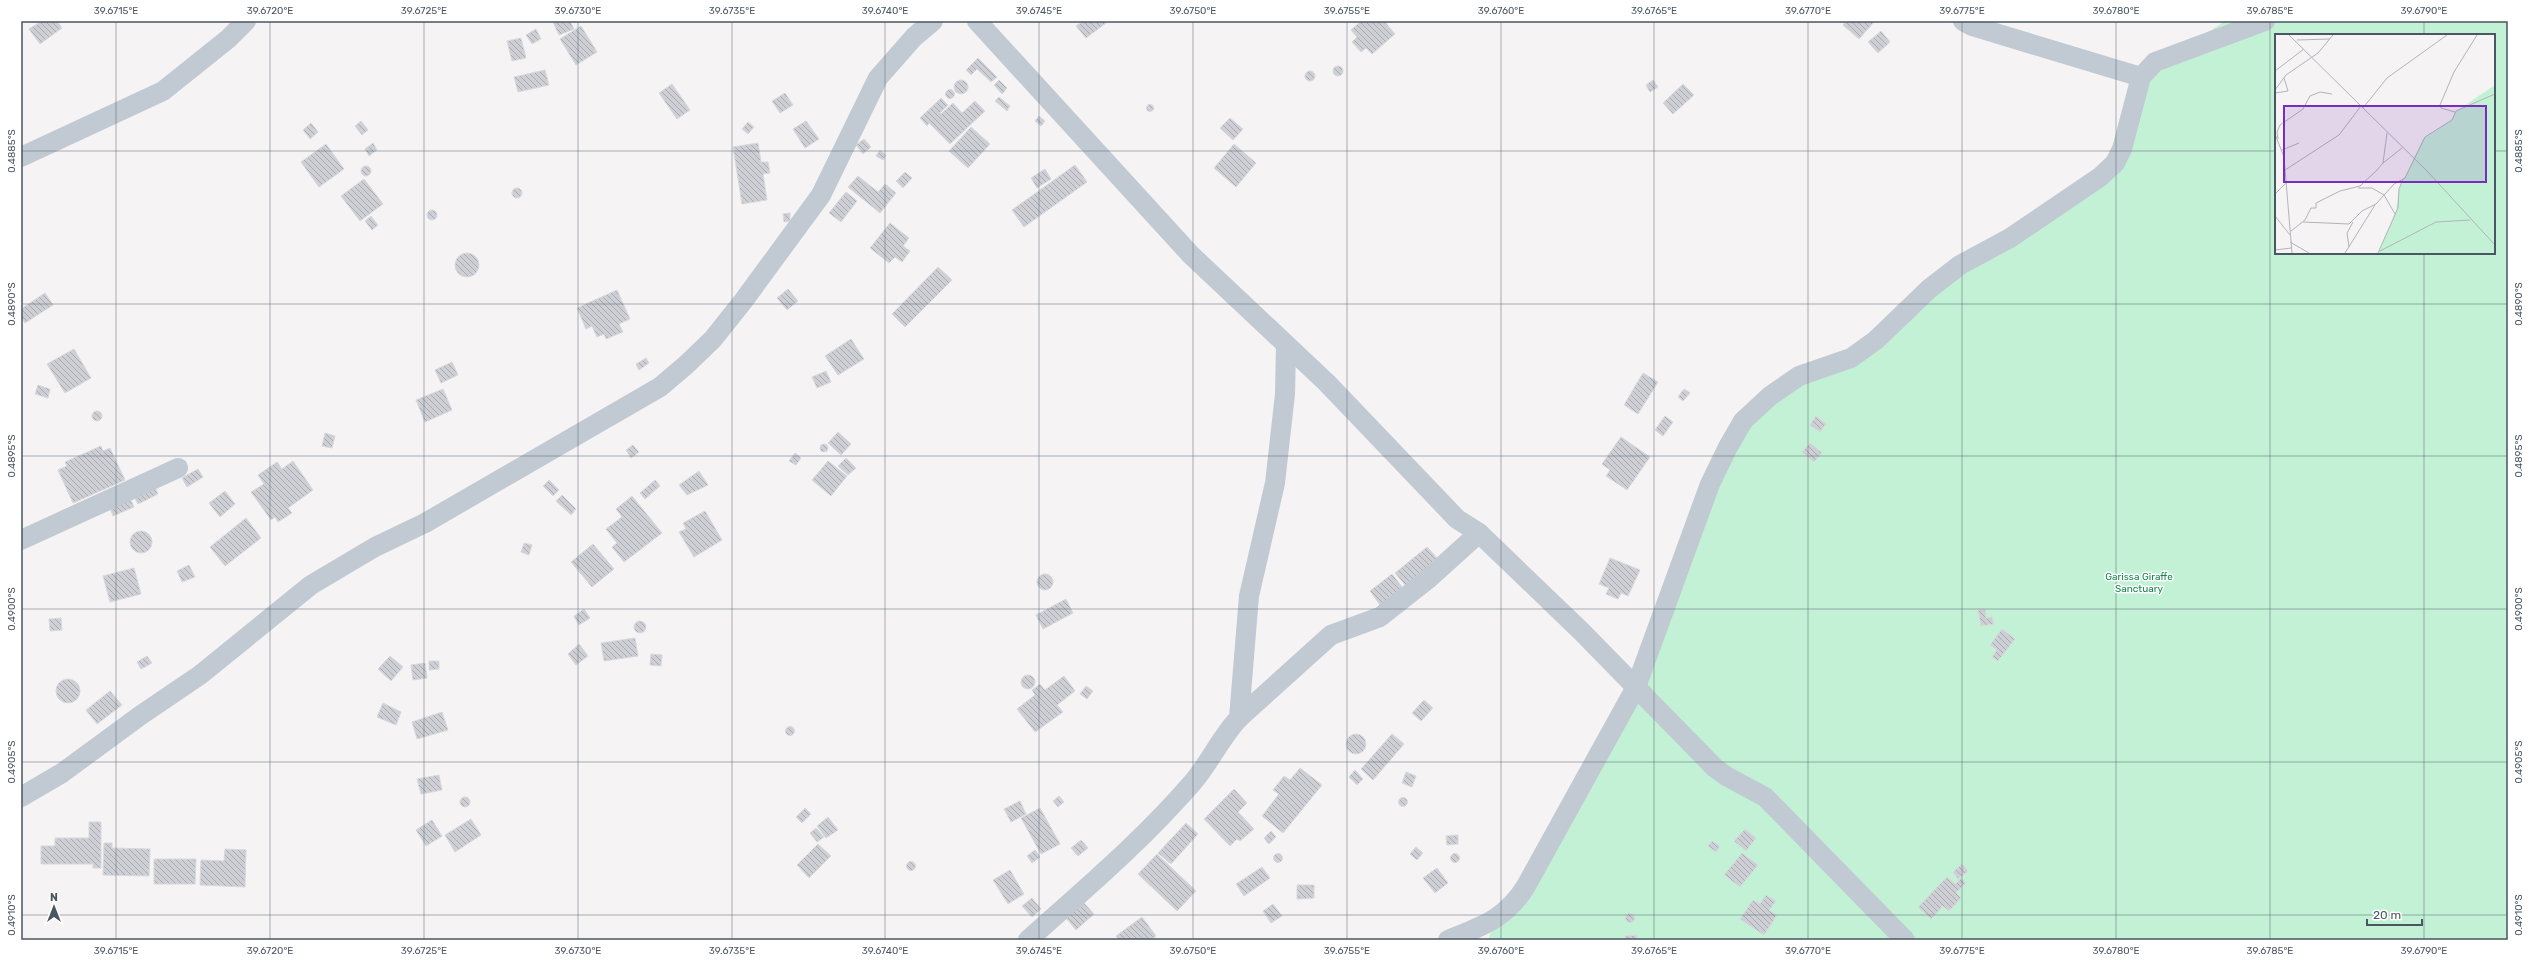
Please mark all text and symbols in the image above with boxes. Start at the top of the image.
text: 39.6715°E [94,5,138,17]
text: 39.6720°E [247,5,293,17]
text: 39.6725°E [401,5,447,17]
text: 39.6730°E [555,5,601,17]
text: 39.6735°E [709,5,755,17]
text: 39.6740°E [862,5,908,17]
text: 39.6745°E [1016,5,1062,17]
text: 39.6750°E [1170,5,1216,17]
text: 39.6755°E [1324,5,1370,17]
text: 39.6760°E [1478,5,1524,17]
text: 39.6765°E [1631,5,1677,17]
text: 39.6770°E [1785,5,1831,17]
text: 39.6775°E [1939,5,1985,17]
text: 39.6780°E [2092,5,2140,17]
text: 39.6785°E [2247,5,2293,17]
text: 39.6790°E [2401,5,2447,17]
inset map [2275,34,2495,254]
text: 0.4885°S [6,129,18,173]
text: 0.4885°S [2513,129,2525,173]
text: 0.4890°S [6,282,18,326]
text: 0.4890°S [2513,282,2525,326]
text: 0.4895°S [6,434,18,478]
text: 0.4895°S [2513,434,2525,478]
park label: Garissa Giraffe Sanctuary [2105,571,2173,595]
text: 0.4900°S [6,587,18,631]
text: 0.4900°S [2513,587,2525,631]
text: 0.4905°S [6,740,18,784]
text: 0.4905°S [2513,740,2525,784]
north arrow [34,887,74,927]
text: N [50,891,58,904]
text: 0.4910°S [6,894,18,936]
text: 0.4910°S [2513,894,2525,936]
scale bar [2367,901,2422,927]
text: 20 m [2373,908,2401,922]
text: 39.6715°E [94,945,138,957]
text: 39.6720°E [247,945,293,957]
text: 39.6725°E [401,945,447,957]
text: 39.6730°E [555,945,601,957]
text: 39.6735°E [709,945,755,957]
text: 39.6740°E [862,945,908,957]
text: 39.6745°E [1016,945,1062,957]
text: 39.6750°E [1170,945,1216,957]
text: 39.6755°E [1324,945,1370,957]
text: 39.6760°E [1478,945,1524,957]
text: 39.6765°E [1631,945,1677,957]
text: 39.6770°E [1785,945,1831,957]
text: 39.6775°E [1939,945,1985,957]
text: 39.6780°E [2092,945,2140,957]
text: 39.6785°E [2247,945,2293,957]
text: 39.6790°E [2401,945,2447,957]

